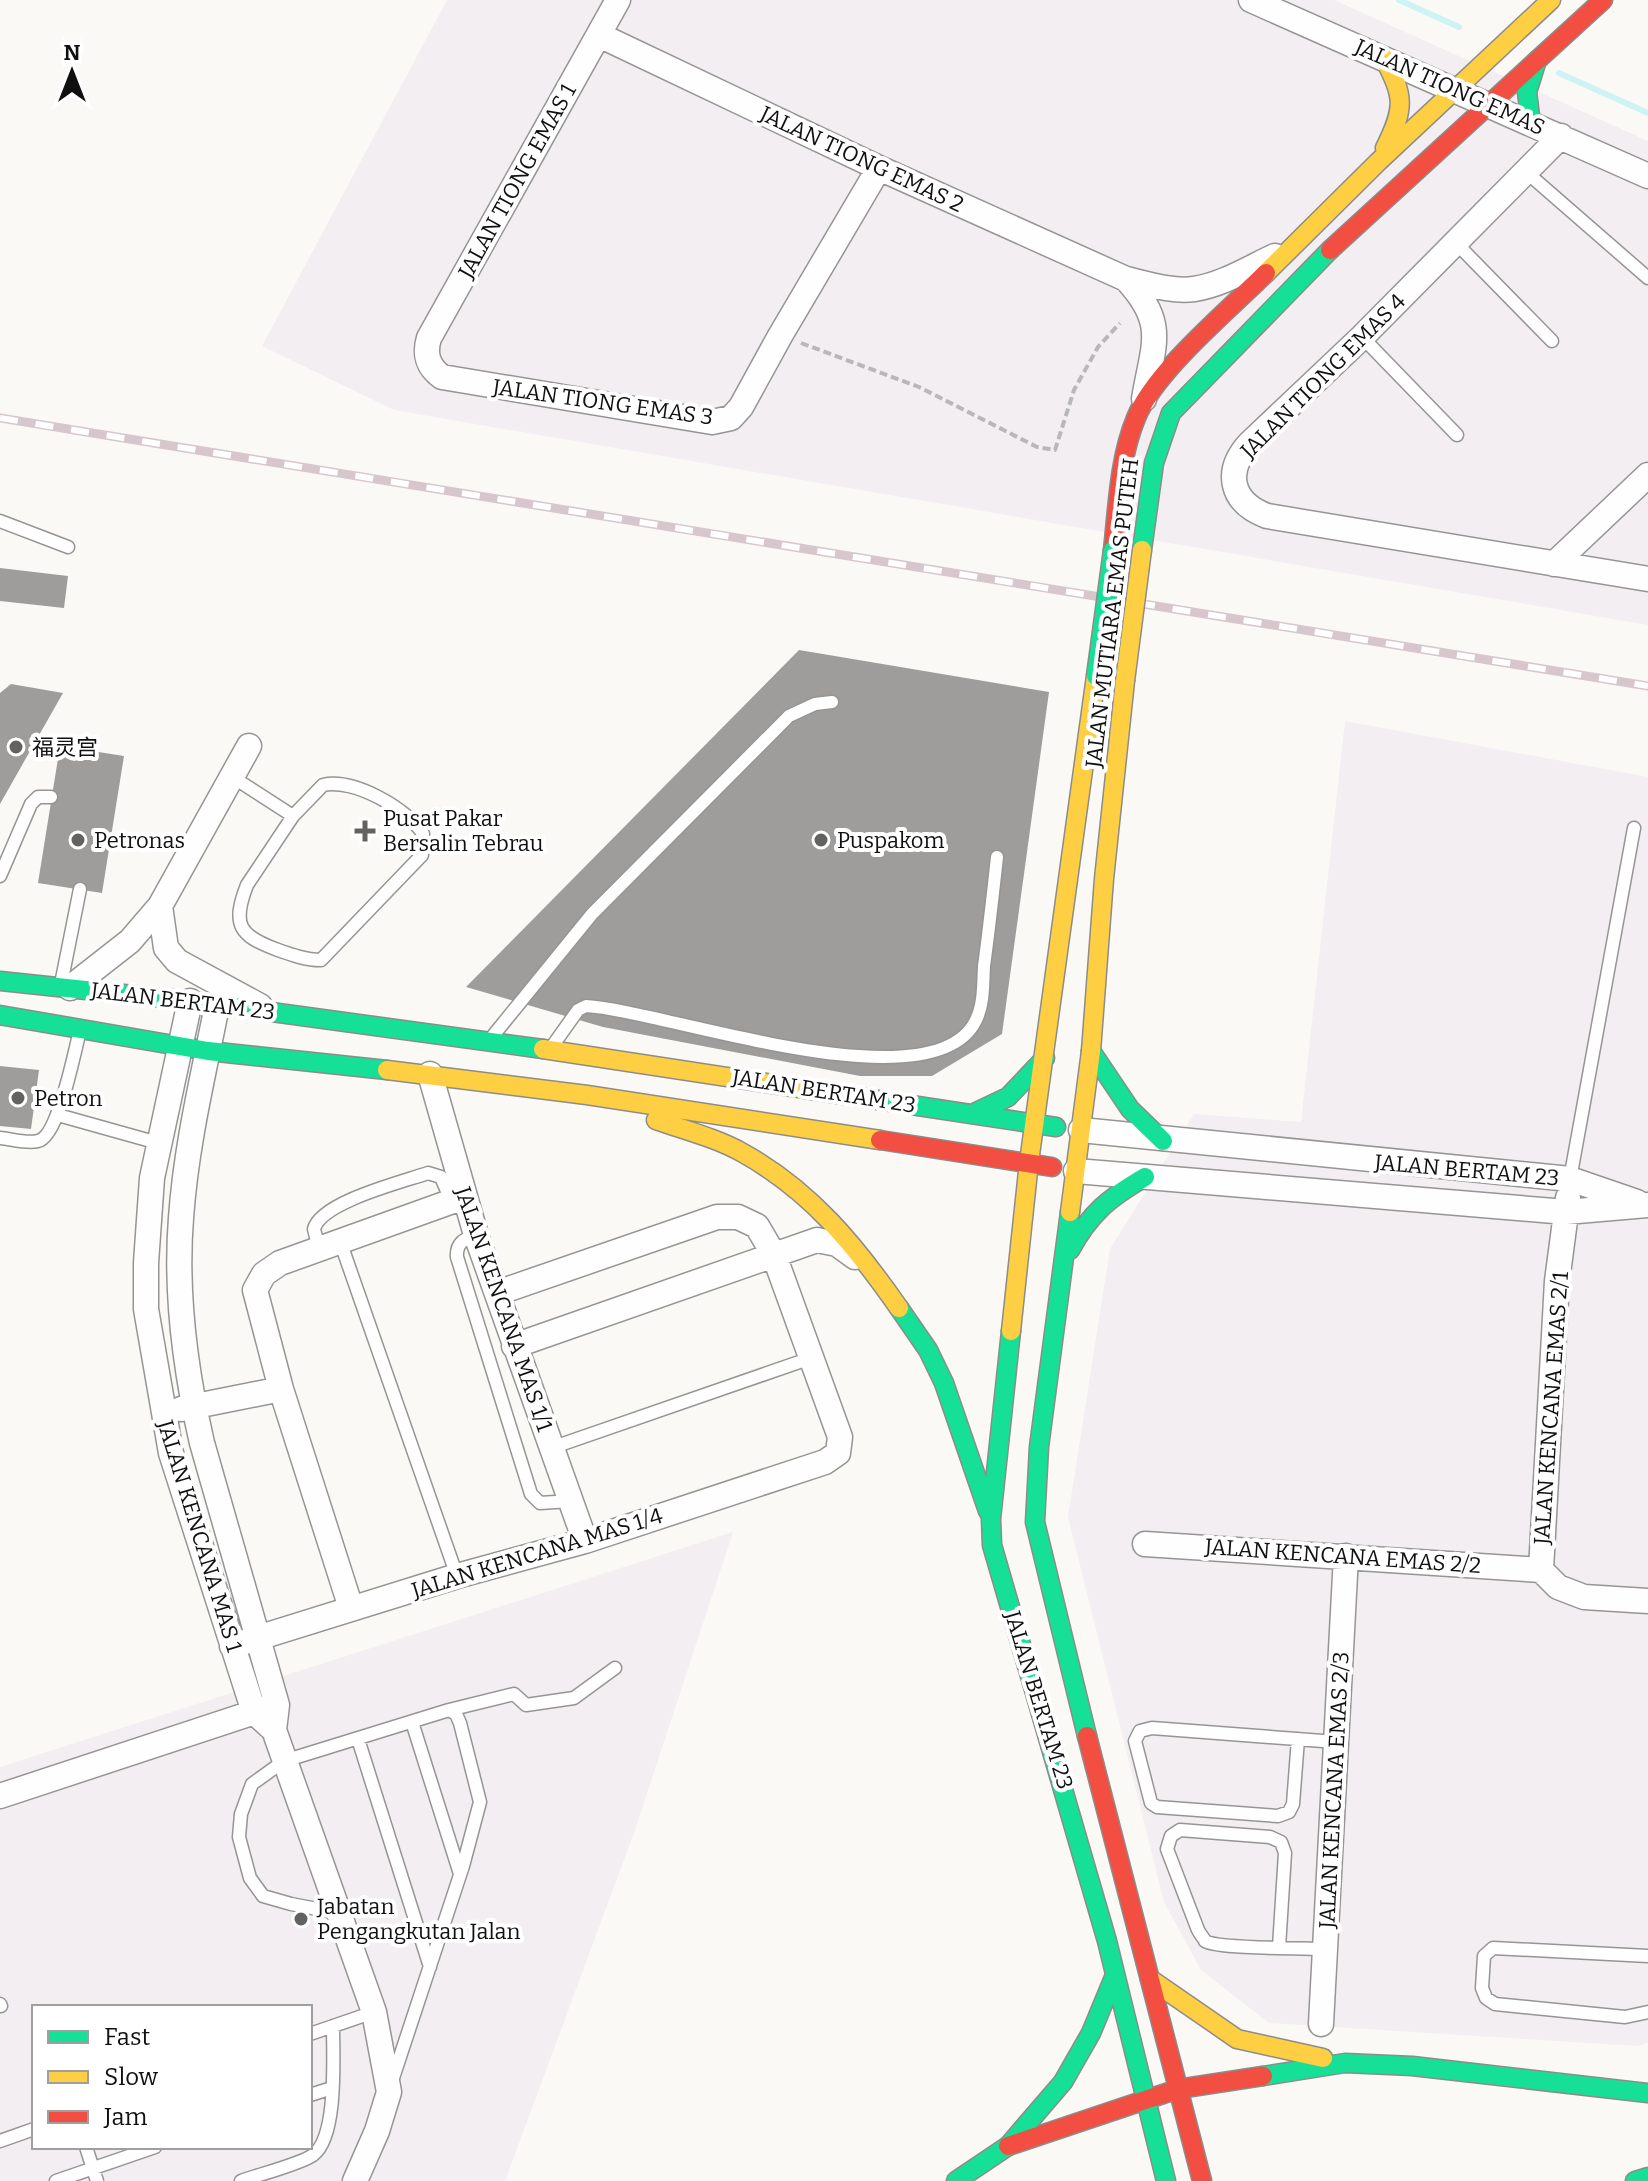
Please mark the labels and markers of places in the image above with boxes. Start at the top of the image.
place label: 福灵宫 [32,734,98,761]
marker: 福灵宫 [7,738,25,756]
place label: Pusat Pakar Bersalin Tebrau [383,805,544,857]
marker: Pusat Pakar Bersalin Tebrau [354,820,376,842]
place label: Petronas [94,827,185,854]
place label: Puspakom [837,827,944,854]
marker: Petronas [69,831,87,849]
marker: Puspakom [812,831,830,849]
place label: Petron [34,1085,103,1112]
marker: Petron [9,1089,27,1107]
place label: Jabatan Pengangkutan Jalan [316,1893,521,1945]
marker: Jabatan Pengangkutan Jalan [292,1910,310,1928]

